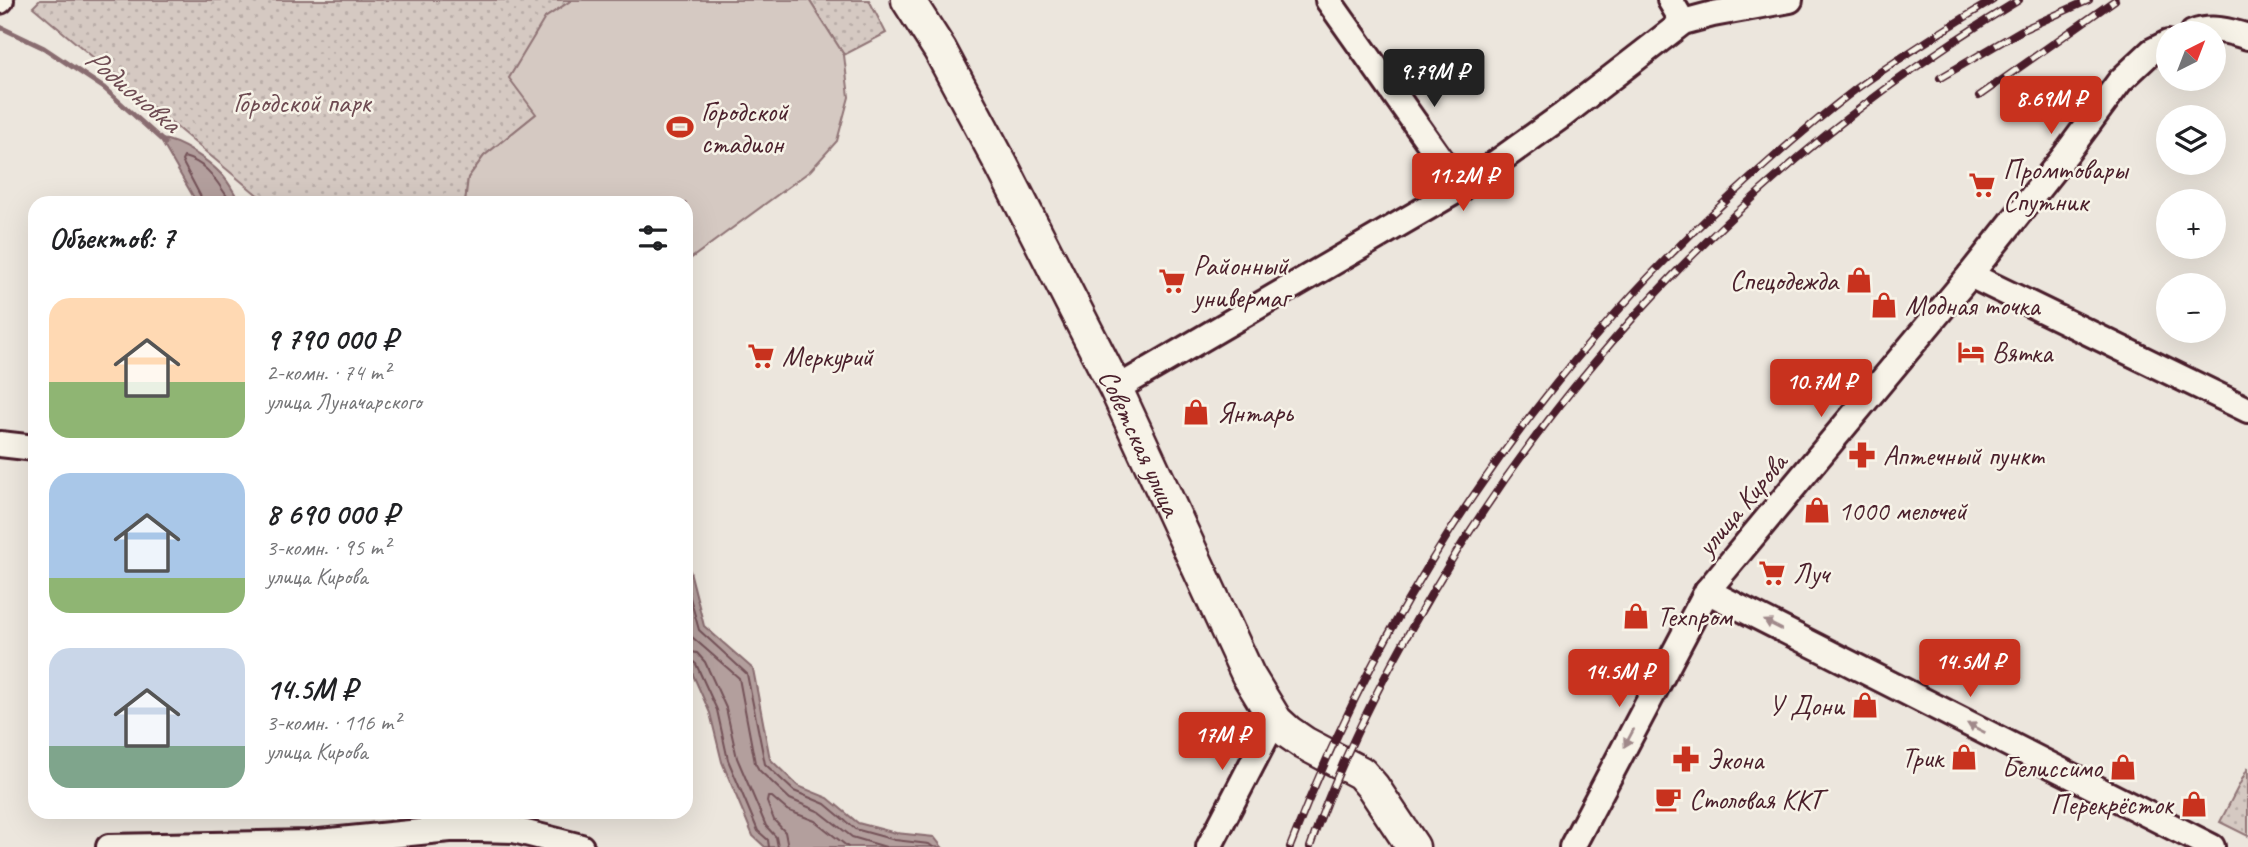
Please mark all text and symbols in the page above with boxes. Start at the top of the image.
north arrow [2156,21,2226,91]
map controls [2156,21,2226,343]
water label: Родионовка [78,39,191,143]
pin: 9.79M ₽ [1369,50,1499,109]
text: 9.79M ₽ [1399,57,1469,86]
pin: 8.69M ₽ [1986,76,2116,136]
text: 8.69M ₽ [2016,84,2086,113]
park label: Городской парк [233,85,373,120]
place label: Городской стадион [701,94,789,161]
button: layers [2156,105,2226,175]
sports icon: Городской стадион [665,112,695,142]
place label: Промтовары Спутник [2003,152,2130,219]
pin: 11.2M ₽ [1398,154,1528,213]
text: 11.2M ₽ [1428,161,1498,190]
supermarket icon: Промтовары Спутник [1967,170,1997,200]
button: + [2156,189,2226,259]
text: Объектов: 7 [49,219,174,257]
icon: filters [634,219,672,257]
place label: Районный универмаг [1191,248,1293,315]
place label: Спецодежда [1730,263,1840,298]
shop icon: Спецодежда [1844,265,1874,295]
supermarket icon: Районный универмаг [1157,266,1187,296]
button: − [2156,273,2226,343]
place label: Модная точка [1905,288,2041,323]
shop icon: Модная точка [1869,290,1899,320]
text: 9 790 000 ₽ [266,320,397,358]
icon: home [105,326,189,410]
place label: Вятка [1992,335,2054,370]
hotel icon: Вятка [1956,337,1986,367]
place label: Меркурий [782,339,874,374]
supermarket icon: Меркурий [746,341,776,371]
text: 2-комн. · 74 m² [266,358,390,387]
pin: 10.7M ₽ [1756,360,1886,419]
street label: Советская улица [1091,363,1190,523]
text: 10.7M ₽ [1786,367,1856,396]
text: улица Луначарского [266,387,422,416]
place label: Янтарь [1217,395,1295,430]
shop icon: Янтарь [1181,397,1211,427]
place label: Аптечный пункт [1883,438,2045,473]
pharmacy icon: Аптечный пункт [1847,440,1877,470]
street label: улица Кирова [1687,444,1796,564]
place label: 1000 мелочей [1838,493,1968,528]
text: 8 690 000 ₽ [266,495,398,533]
shop icon: 1000 мелочей [1802,495,1832,525]
icon: home [105,501,189,585]
text: 3-комн. · 95 m² [266,533,390,562]
place label: Луч [1793,556,1831,591]
supermarket icon: Луч [1757,558,1787,588]
text: улица Кирова [266,562,368,591]
place label: Техпром [1657,599,1734,634]
shop icon: Техпром [1621,601,1651,631]
one-way arrow [1763,619,1783,630]
pin: 14.5M ₽ [1905,640,2035,699]
text: 14.5M ₽ [1935,647,2005,676]
pin: 14.5M ₽ [1554,650,1684,709]
text: 14.5M ₽ [1584,657,1654,686]
text: 14.5M ₽ [266,670,357,708]
icon: home [105,676,189,760]
place label: У Дони [1769,688,1846,723]
shop icon: У Дони [1850,690,1880,720]
text: 3-комн. · 116 m² [266,708,400,737]
pin: 17M ₽ [1173,712,1271,772]
text: 17M ₽ [1195,720,1249,749]
one-way arrow [1966,722,1986,733]
one-way arrow [1624,729,1636,749]
text: улица Кирова [266,737,368,766]
place label: Трик [1902,740,1946,775]
place label: Экона [1707,742,1765,777]
shop icon: Трик [1949,742,1979,772]
pharmacy icon: Экона [1671,744,1701,774]
place label: Белиссимо [2002,750,2104,785]
shop icon: Белиссимо [2108,752,2138,782]
place label: Столовая ККТ [1689,782,1829,817]
cafe icon: Столовая ККТ [1653,784,1683,814]
place label: Перекрёсток [2050,787,2175,822]
shop icon: Перекрёсток [2179,789,2209,819]

